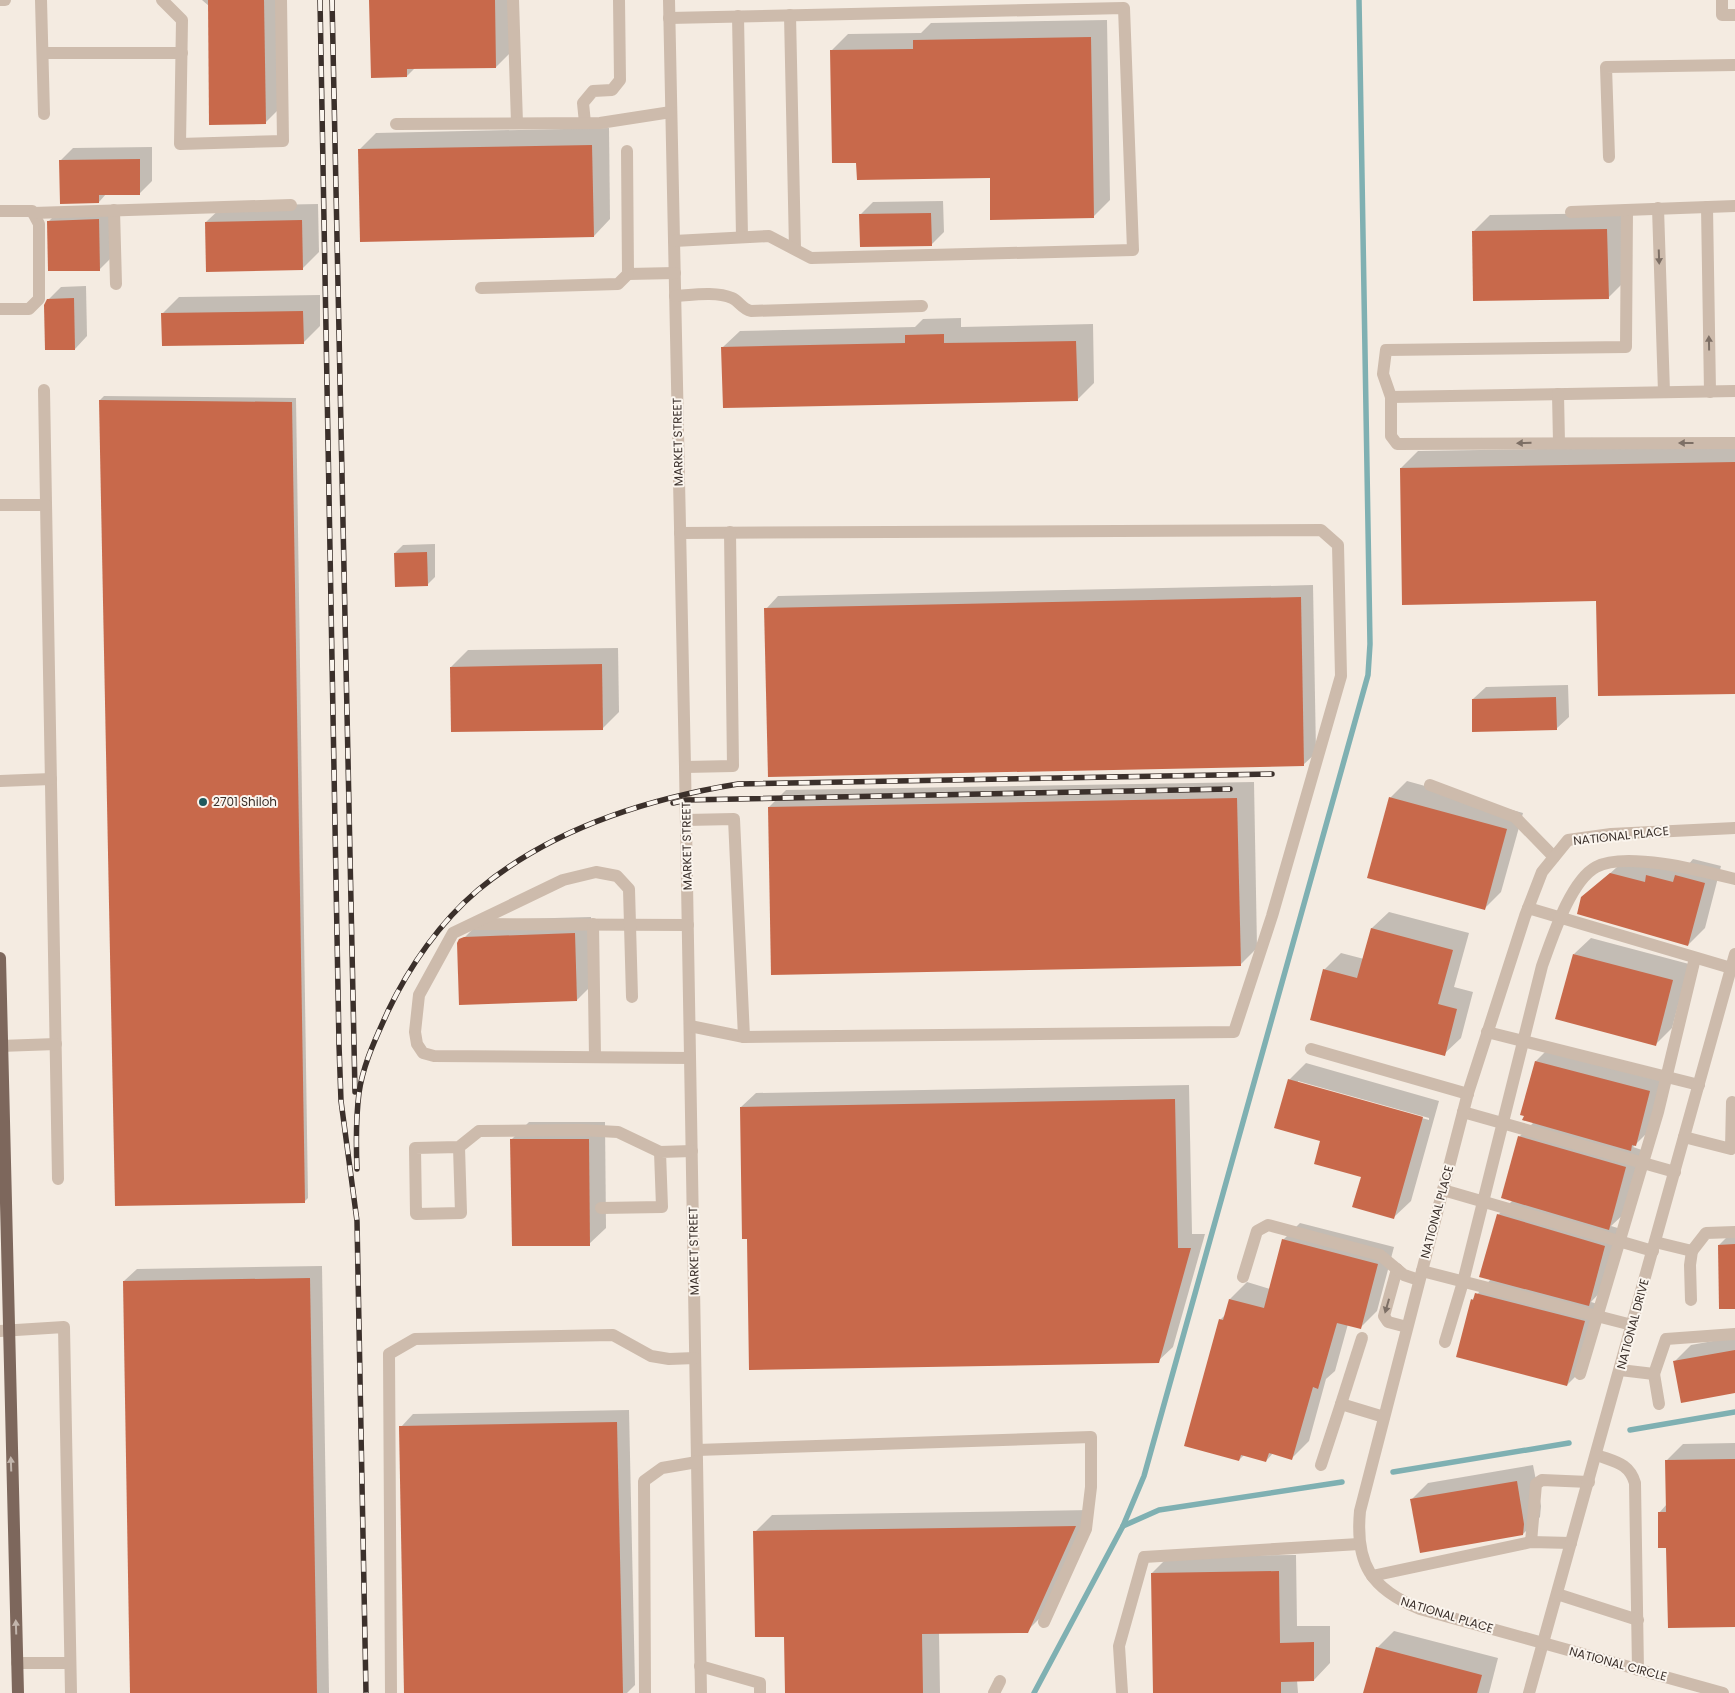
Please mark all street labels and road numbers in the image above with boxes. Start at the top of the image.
street label: MARKET STREET [668,397,687,486]
street label: MARKET STREET [677,801,696,890]
street label: NATIONAL PLACE [1572,822,1670,849]
street label: NATIONAL PLACE [1416,1163,1457,1260]
street label: MARKET STREET [684,1206,703,1295]
street label: NATIONAL DRIVE [1612,1277,1653,1371]
street label: NATIONAL PLACE [1399,1592,1496,1637]
street label: NATIONAL CIRCLE [1567,1642,1669,1685]

